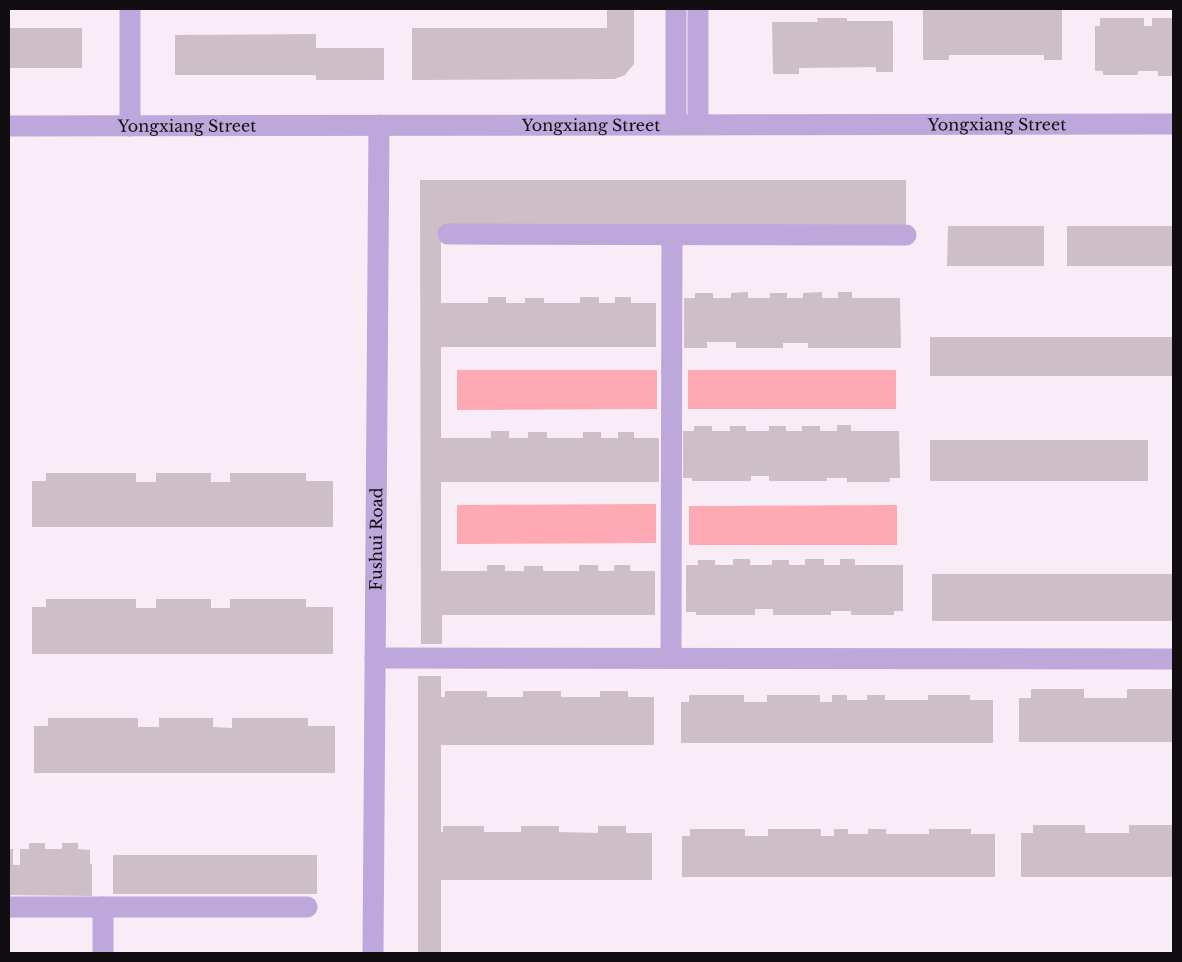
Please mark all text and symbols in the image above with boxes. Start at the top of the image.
street label: Yongxiang Street [927,114,1066,134]
street label: Yongxiang Street [521,115,660,135]
street label: Yongxiang Street [117,116,256,136]
street label: Fushui Road [366,487,386,591]

